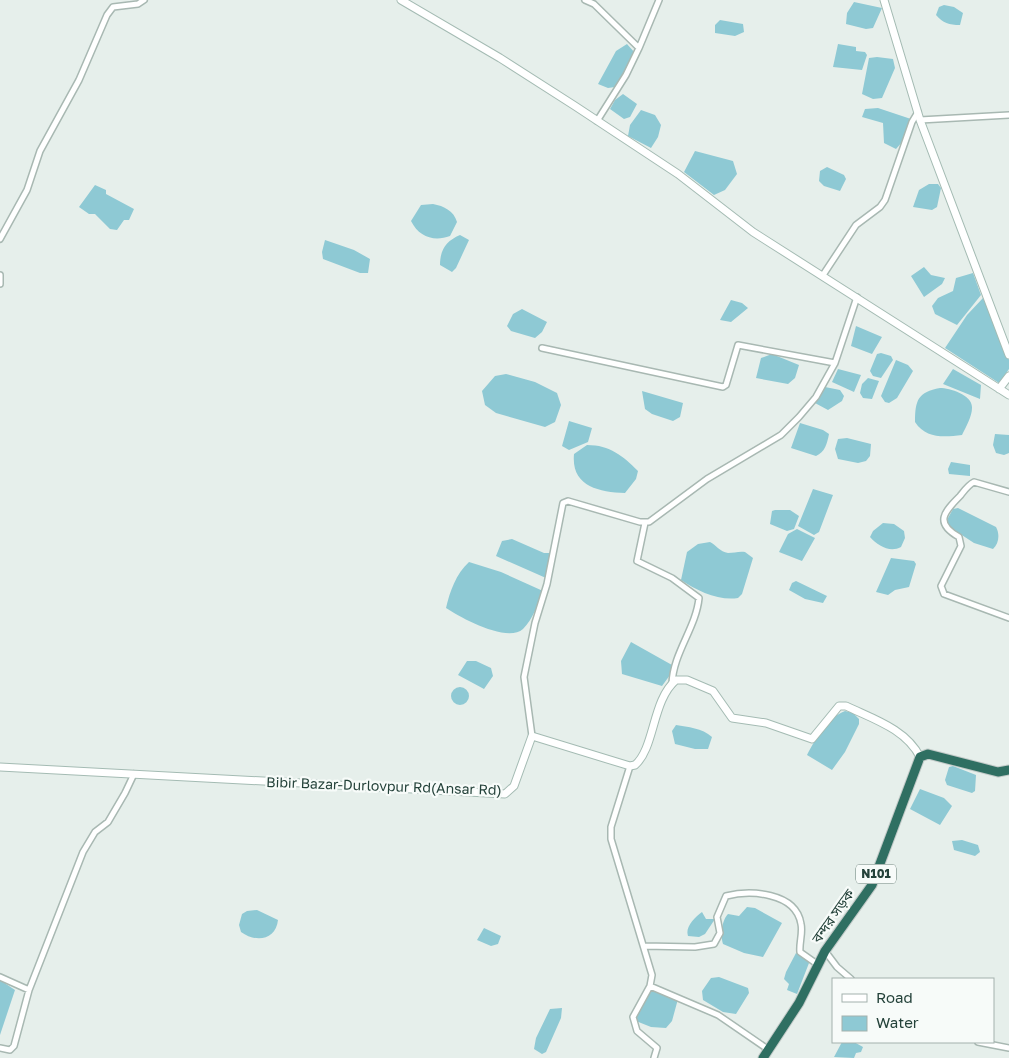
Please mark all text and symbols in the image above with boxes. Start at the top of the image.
street label: Bibir Bazar-Durlovpur Rd(Ansar Rd) [266,773,502,798]
road number: N101 [856,864,896,884]
street label: বন্দর সড়ক [807,885,858,947]
legend [832,978,994,1043]
text: Road [876,988,913,1006]
text: Water [876,1013,919,1031]

